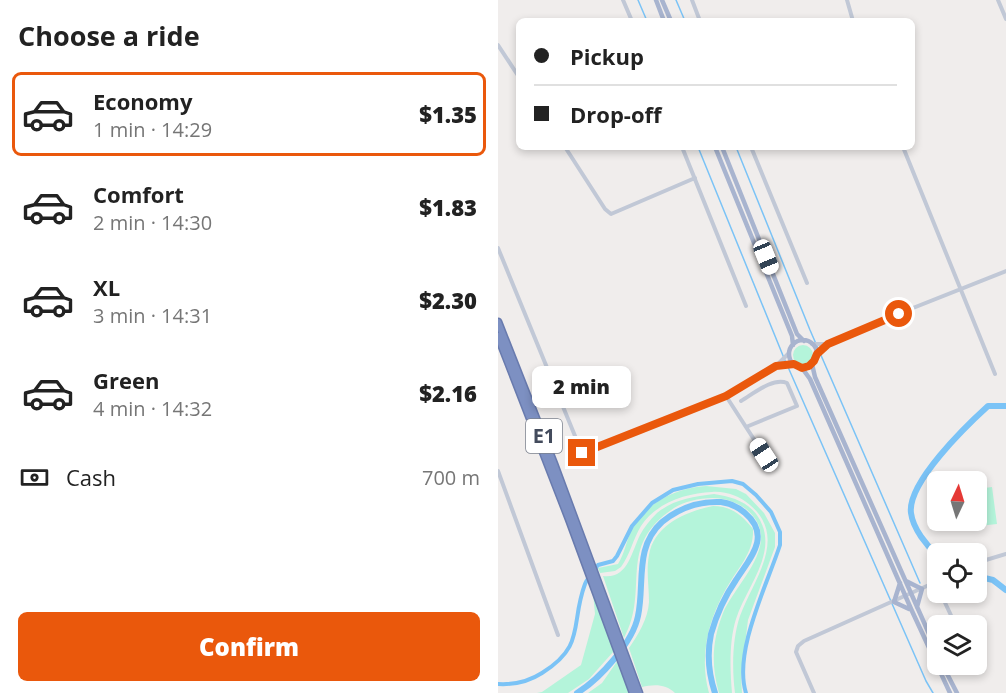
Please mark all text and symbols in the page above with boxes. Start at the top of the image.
text: Choose a ride [18,17,200,54]
text: Pickup [570,41,644,71]
text: Economy [93,86,192,116]
icon: car [21,87,75,141]
text: $1.35 [419,99,477,129]
text: Drop-off [570,99,662,129]
text: 1 min · 14:29 [93,116,212,143]
text: Comfort [93,179,184,209]
icon: car [21,180,75,234]
text: $1.83 [419,192,477,222]
text: 2 min · 14:30 [93,209,212,236]
car [751,237,781,277]
text: XL [93,272,120,302]
icon: car [21,273,75,327]
text: $2.30 [419,285,477,315]
route start [885,300,912,327]
text: 3 min · 14:31 [93,302,212,329]
text: Green [93,365,159,395]
icon: car [21,366,75,420]
callout: 2 min [532,366,632,408]
text: 2 min [553,373,610,400]
text: $2.16 [419,378,477,408]
text: 4 min · 14:32 [93,395,212,422]
road number: E1 [526,419,562,453]
car [747,435,781,475]
route end [568,439,595,466]
icon: cash [18,461,51,494]
text: Cash [66,462,116,492]
text: 700 m [422,464,480,491]
north arrow [927,471,987,531]
map controls [927,471,987,675]
button: locate [927,543,987,603]
button: Confirm [18,612,480,681]
button: layers [927,615,987,675]

